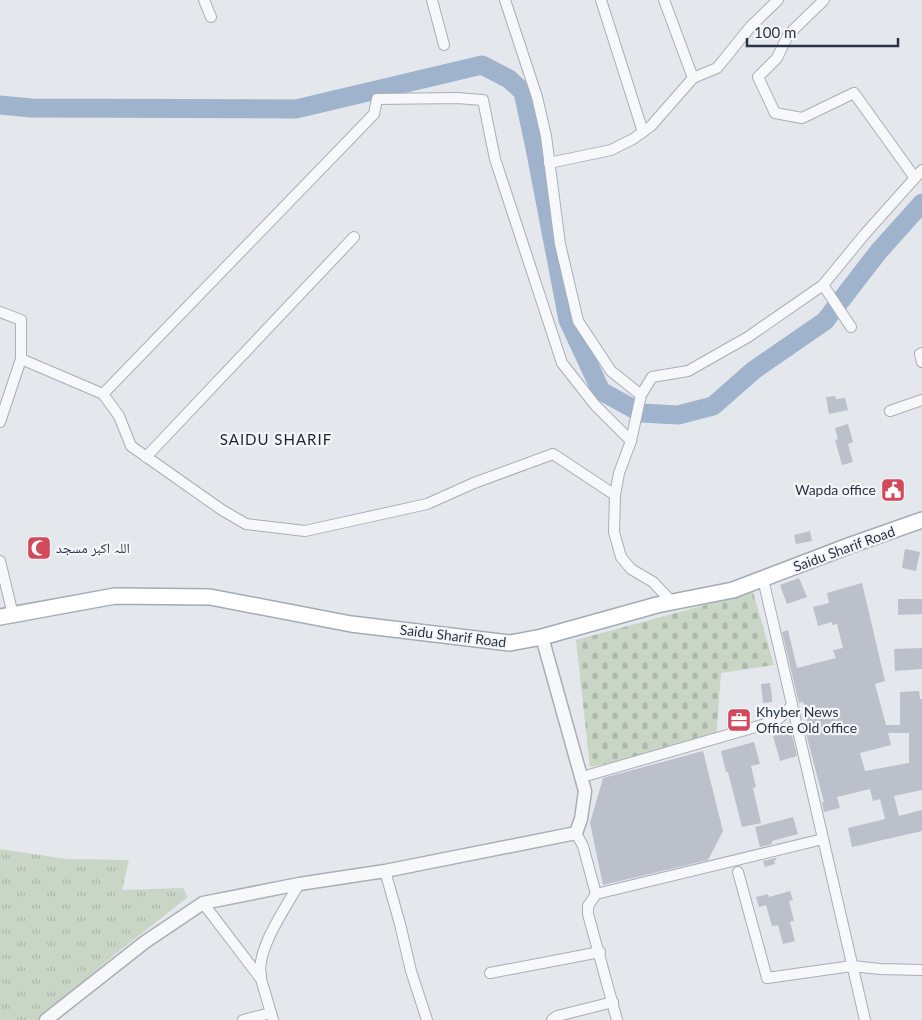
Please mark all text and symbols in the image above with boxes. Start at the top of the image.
scale bar [747,15,898,47]
text: 100 m [754,23,796,41]
district label: SAIDU SHARIF [220,430,332,448]
public building icon: Wapda office [880,477,906,503]
place label: Wapda office [795,481,876,498]
street label: Saidu Sharif Road [791,522,897,575]
mosque icon: اللہ اکبر مسجد [26,535,52,561]
place label: اللہ اکبر مسجد [56,539,130,557]
street label: Saidu Sharif Road [399,621,507,650]
place label: Khyber News Office Old office [756,703,857,736]
office icon: Khyber News Office Old office [726,707,752,733]

